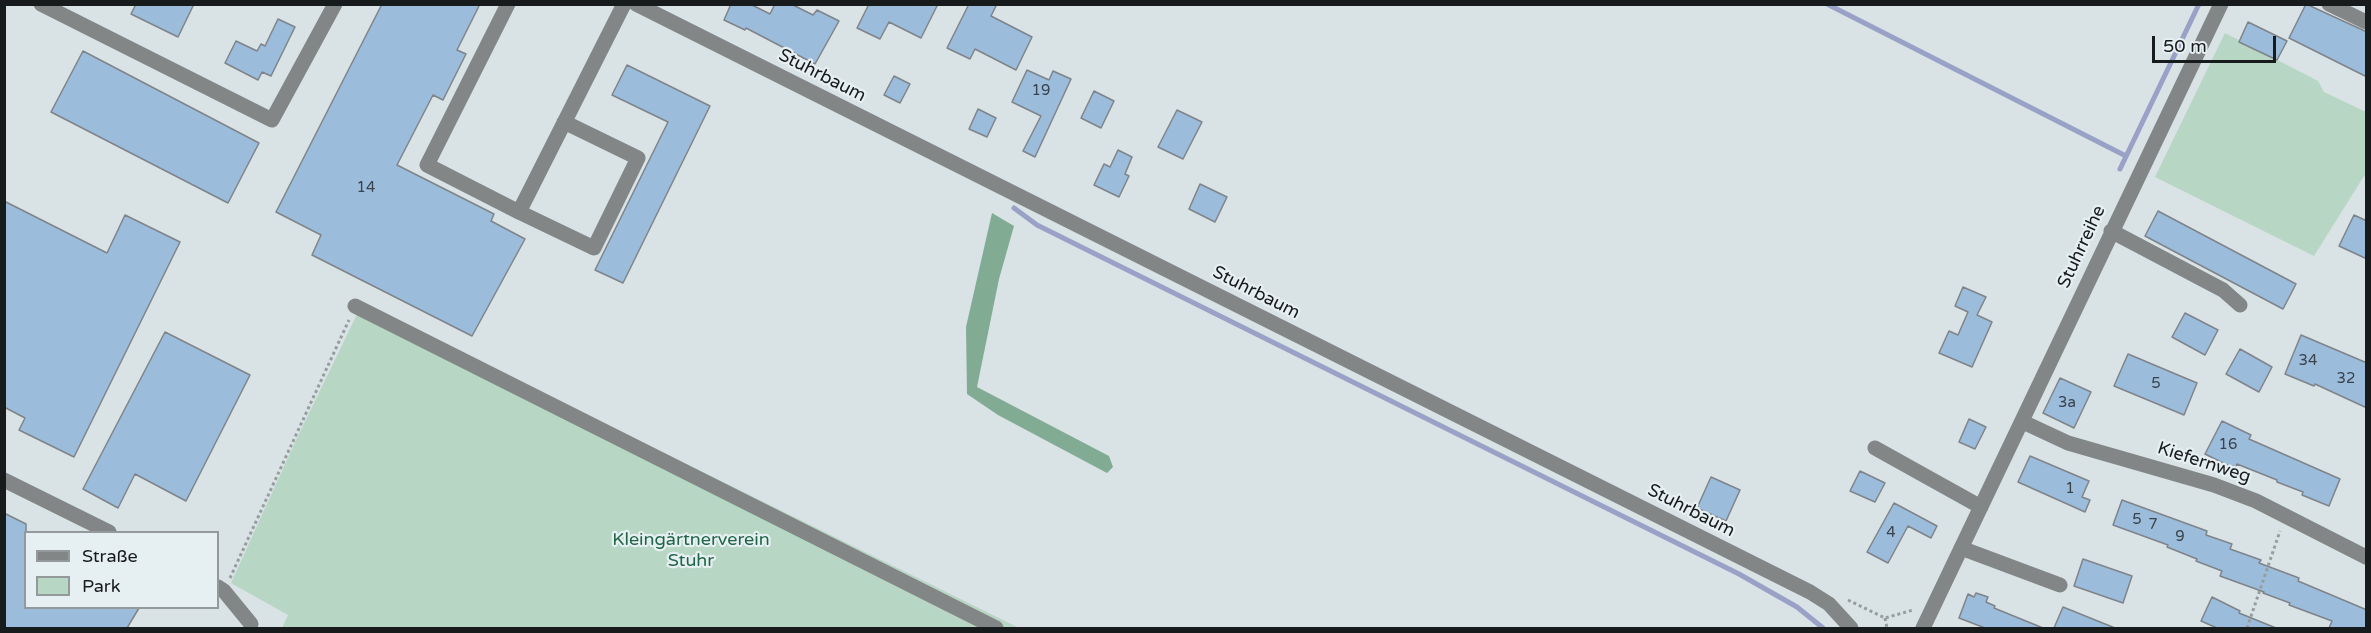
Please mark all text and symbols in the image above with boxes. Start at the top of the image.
scale bar [2155,24,2280,62]
text: 50 m [2163,35,2207,57]
street label: Stuhrbaum [775,45,869,107]
house number: 19 [1032,82,1050,100]
house number: 14 [357,179,375,197]
street label: Stuhrreihe [2053,202,2111,292]
street label: Stuhrbaum [1209,262,1303,324]
house number: 34 [2299,352,2317,370]
house number: 32 [2337,370,2355,388]
house number: 5 [2151,375,2161,393]
house number: 3a [2058,394,2076,412]
house number: 16 [2219,436,2237,454]
street label: Kiefernweg [2155,438,2253,488]
street label: Stuhrbaum [1644,480,1738,542]
house number: 1 [2065,480,2075,498]
house number: 5 [2132,511,2142,529]
house number: 7 [2148,516,2158,534]
house number: 4 [1886,524,1896,542]
house number: 9 [2175,528,2185,546]
park label: Kleingärtnerverein Stuhr [612,529,770,572]
legend [24,531,219,609]
text: Straße [82,545,138,567]
text: Park [82,575,120,597]

